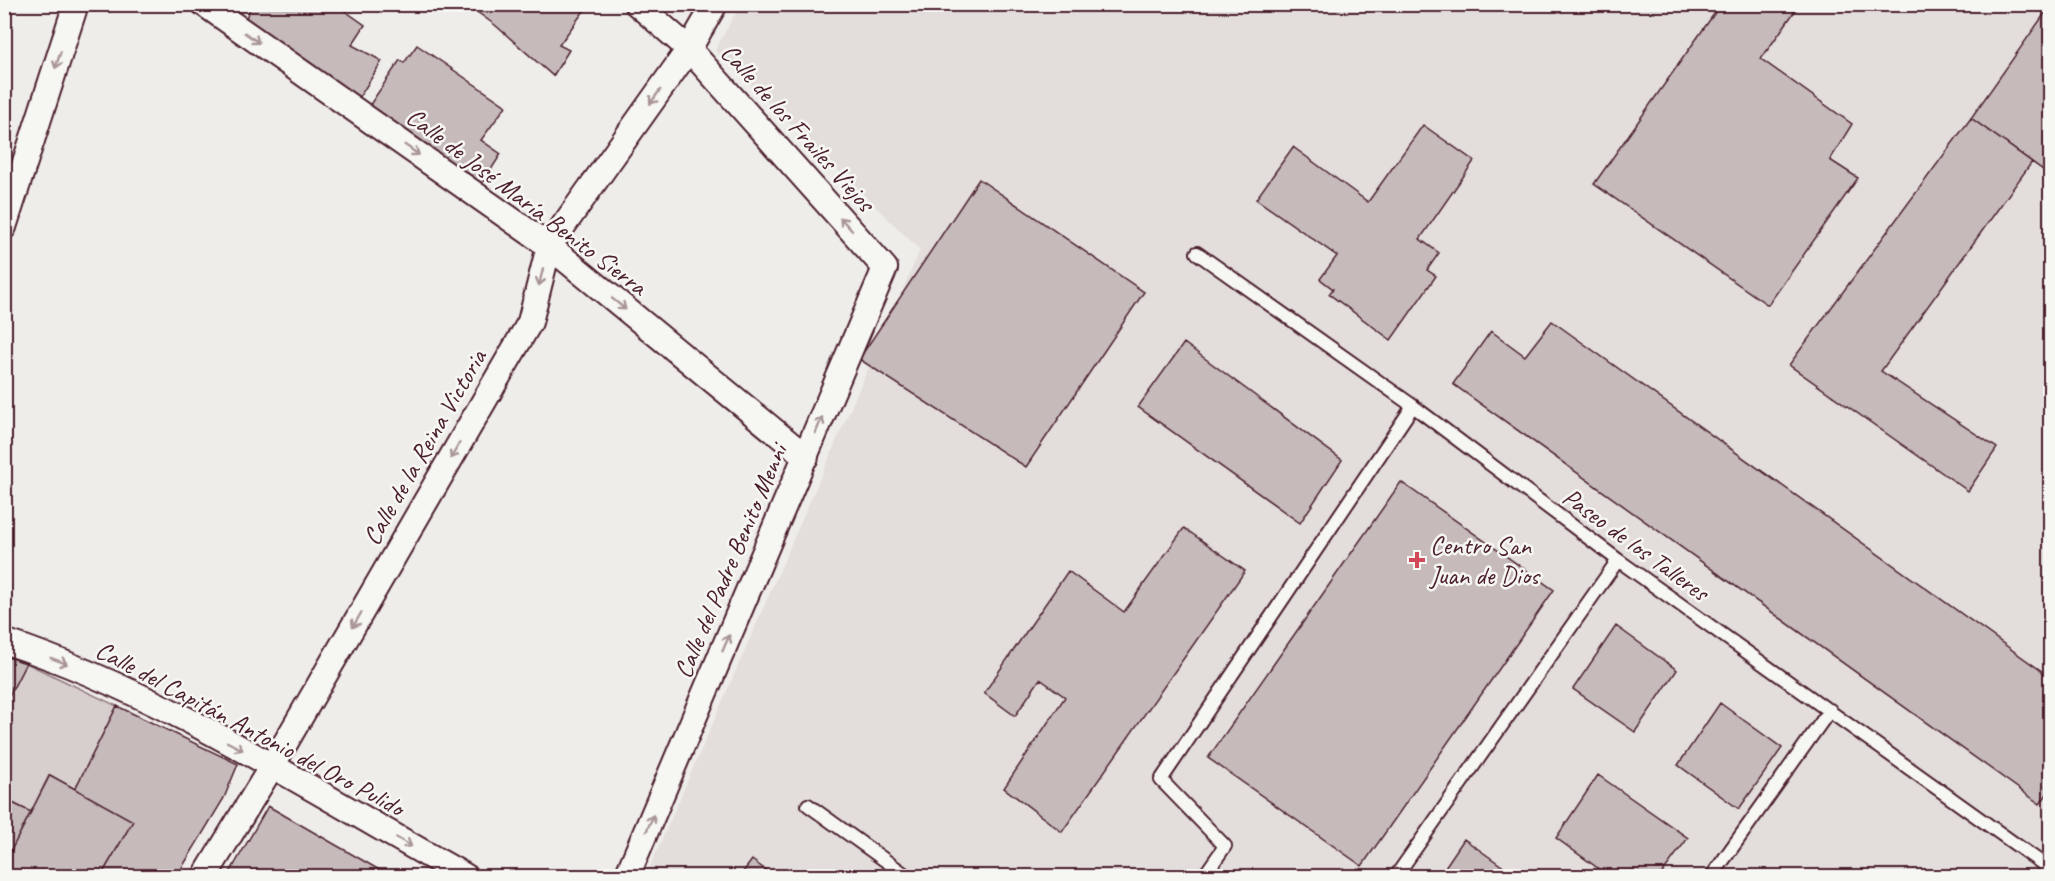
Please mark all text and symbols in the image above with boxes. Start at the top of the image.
one-way arrow [244,32,260,44]
street label: Calle de los Frailes Viejos [714,37,883,220]
one-way arrow [52,50,63,69]
one-way arrow [649,88,661,104]
street label: Calle de José María Benito Sierra [400,100,655,304]
one-way arrow [403,144,420,156]
one-way arrow [839,217,853,232]
one-way arrow [534,268,546,287]
one-way arrow [611,297,627,310]
street label: Calle de la Reina Victoria [355,342,495,551]
one-way arrow [814,417,825,435]
street label: Calle del Padre Benito Menni [666,436,796,683]
one-way arrow [449,442,461,459]
street label: Paseo de los Talleres [1556,480,1717,610]
place label: Centro San Juan de Dios [1428,529,1541,592]
marker: Centro San Juan de Dios [1408,551,1426,569]
one-way arrow [351,611,363,628]
street label: Calle del Capitán Antonio del Oro Pulido [90,633,412,825]
one-way arrow [721,635,732,653]
one-way arrow [50,657,68,668]
one-way arrow [225,741,243,752]
one-way arrow [644,814,656,832]
one-way arrow [395,837,412,849]

